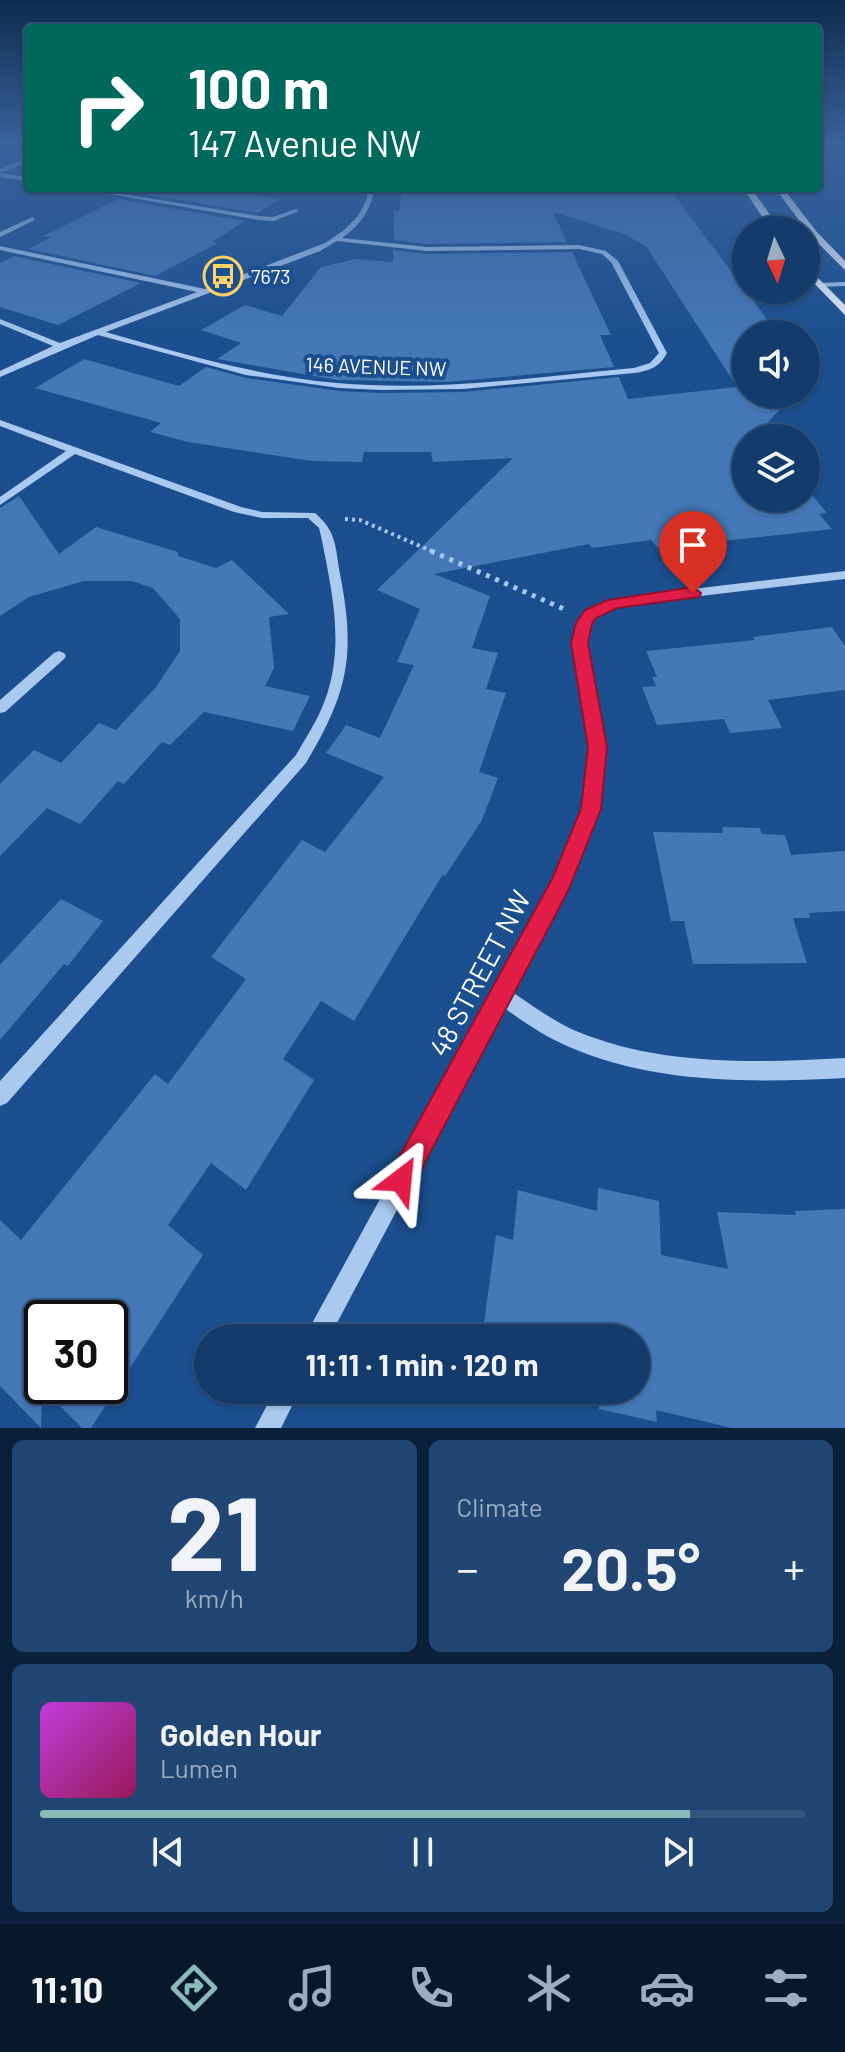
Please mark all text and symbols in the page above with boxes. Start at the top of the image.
text: 100 m [188,53,330,120]
icon: right [56,56,160,160]
text: 147 Avenue NW [188,121,421,164]
north arrow [732,216,820,304]
map controls [732,216,820,512]
bus stop icon: 7673 [202,255,244,297]
place label: 7673 [251,264,291,288]
button: sound [732,320,820,408]
street label: 146 AVENUE NW [305,352,447,380]
button: layers [732,424,820,512]
pin [659,511,727,593]
icon: arrive [671,523,715,567]
street label: 48 STREET NW [421,884,537,1062]
position arrow [359,1138,443,1222]
speed limit sign: 30 [24,1300,128,1404]
text: 11:11 · 1 min · 120 m [305,1346,539,1382]
text: 21 [167,1467,261,1592]
text: Climate [457,1491,543,1522]
text: 20.5° [561,1531,700,1603]
text: − [457,1541,479,1594]
text: + [783,1541,805,1594]
text: km/h [185,1582,244,1613]
text: Golden Hour [160,1716,322,1752]
text: Lumen [160,1752,238,1783]
icon: previous [146,1830,190,1874]
icon: pause [401,1830,445,1874]
icon: next [656,1830,700,1874]
icon: directions [166,1960,222,2016]
icon: music [284,1960,340,2016]
icon: phone [403,1960,459,2016]
icon: climate [521,1960,577,2016]
icon: car [639,1960,695,2016]
icon: filters [758,1960,814,2016]
text: 11:10 [31,1967,103,2010]

